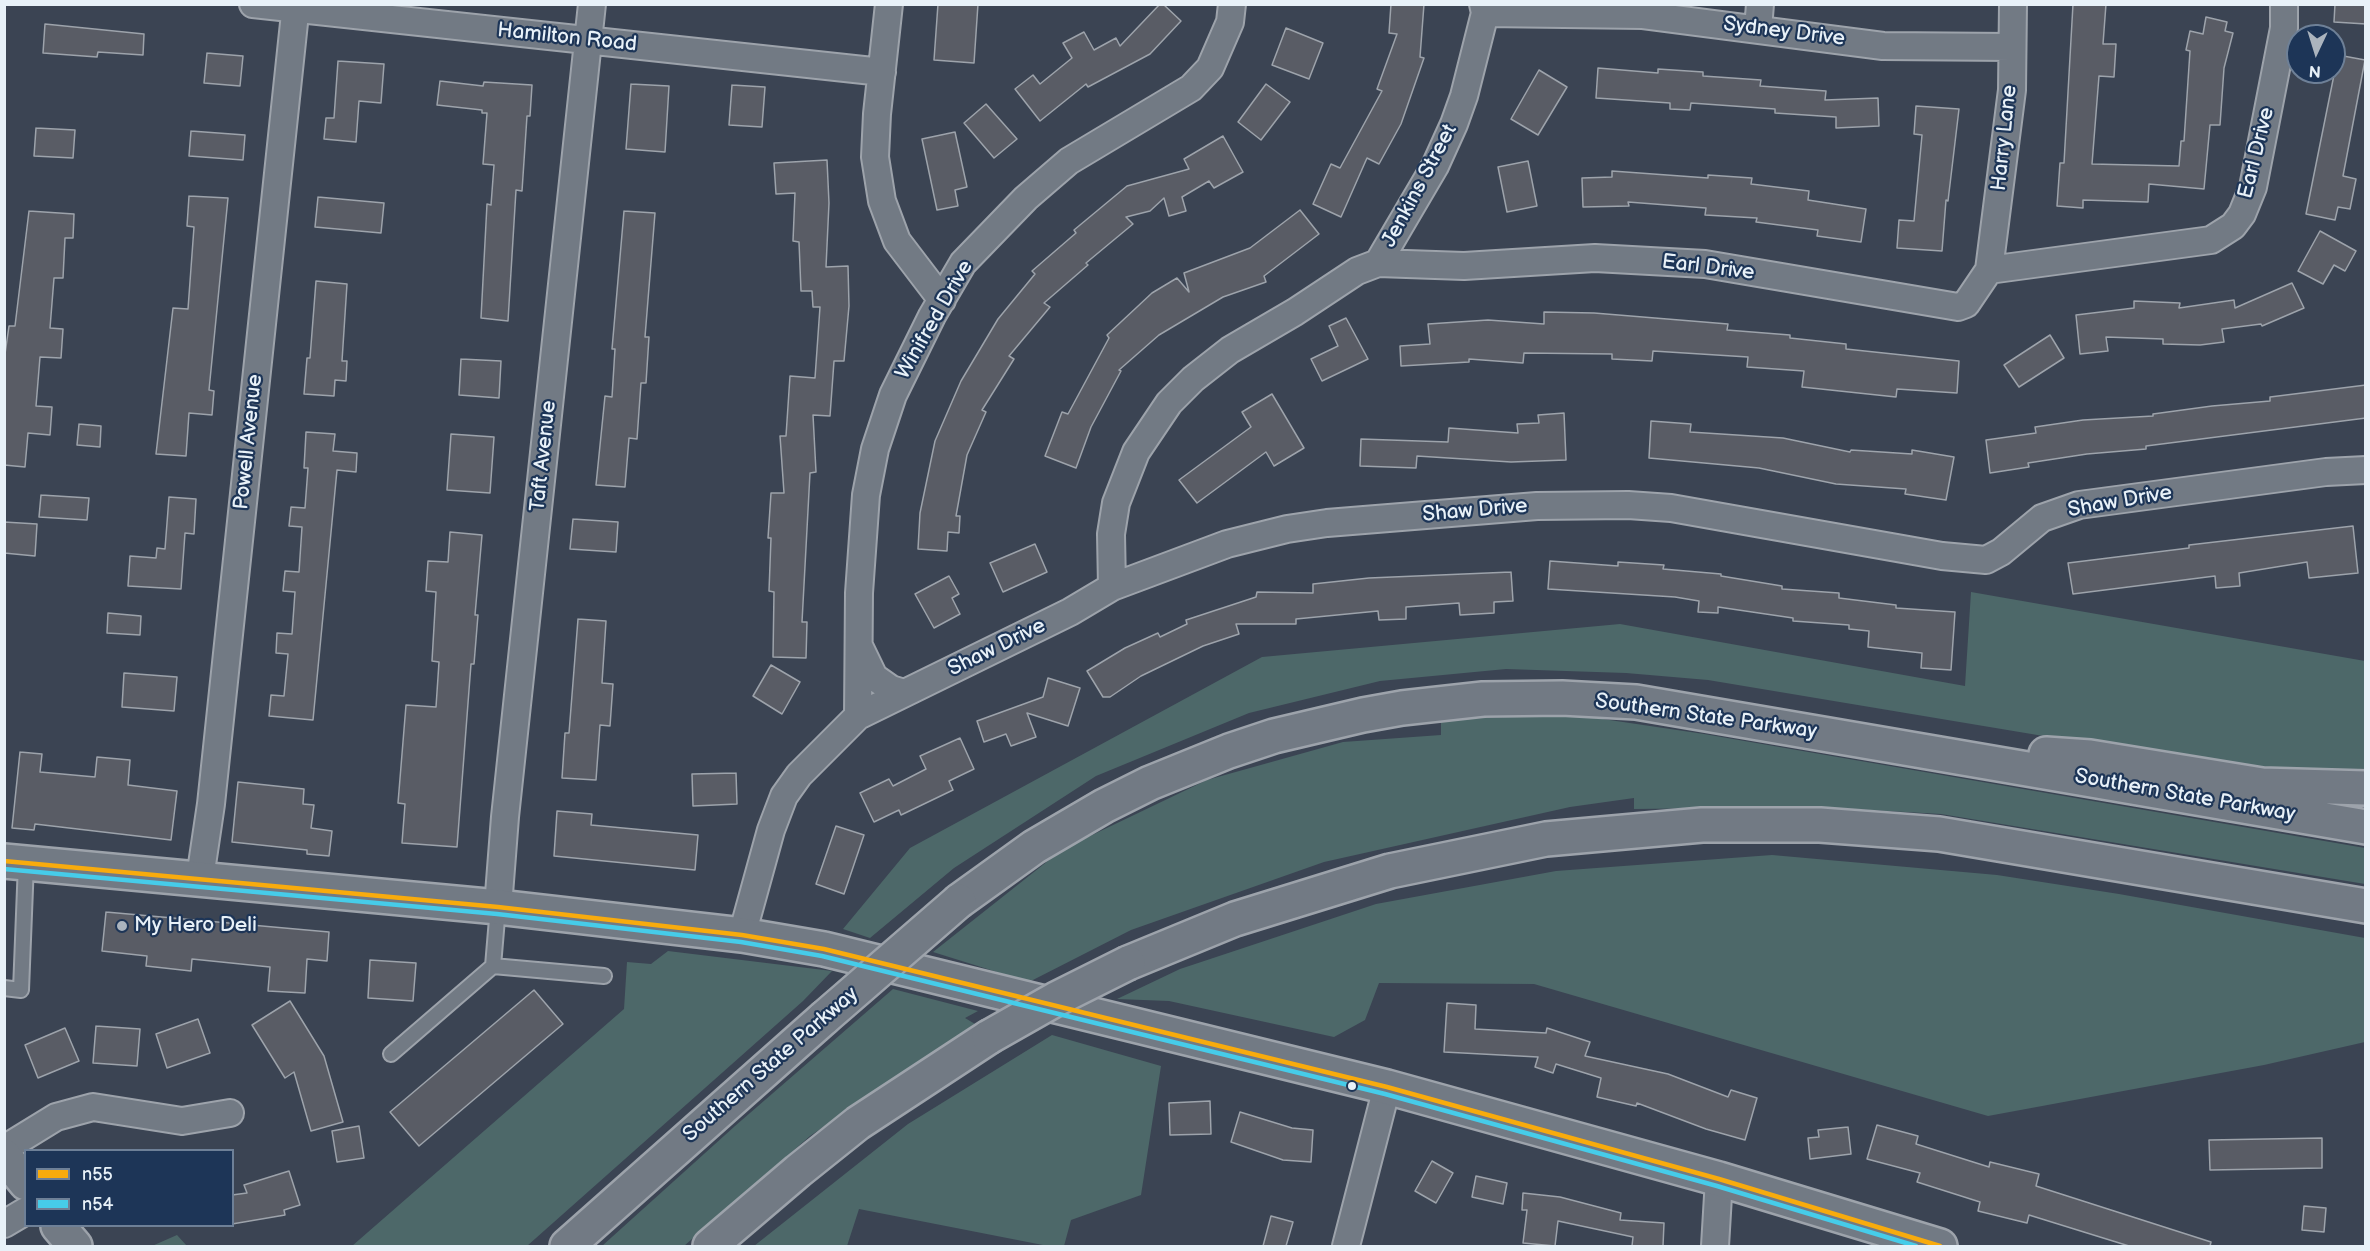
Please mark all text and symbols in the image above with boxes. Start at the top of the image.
street label: Sydney Drive [1722,12,1846,52]
street label: Hamilton Road [496,18,638,58]
north arrow [2286,24,2346,84]
text: N [2308,61,2322,80]
street label: Harry Lane [1987,84,2023,192]
street label: Earl Drive [2234,105,2280,201]
street label: Jenkins Street [1377,120,1463,252]
street label: Earl Drive [1660,250,1756,286]
street label: Winifred Drive [891,256,979,384]
street label: Powell Avenue [229,373,269,511]
street label: Taft Avenue [526,399,562,513]
street label: Shaw Drive [2066,480,2174,524]
street label: Shaw Drive [1421,494,1529,528]
street label: Shaw Drive [944,614,1050,682]
street label: Southern State Parkway [1594,689,1818,745]
street label: Southern State Parkway [2073,764,2297,828]
place label: My Hero Deli [134,913,257,939]
marker: My Hero Deli [115,919,129,933]
street label: Southern State Parkway [678,982,864,1148]
unlabelled marker [1346,1080,1358,1092]
legend [24,1149,234,1227]
text: n55 [82,1164,113,1185]
text: n54 [82,1194,113,1215]

